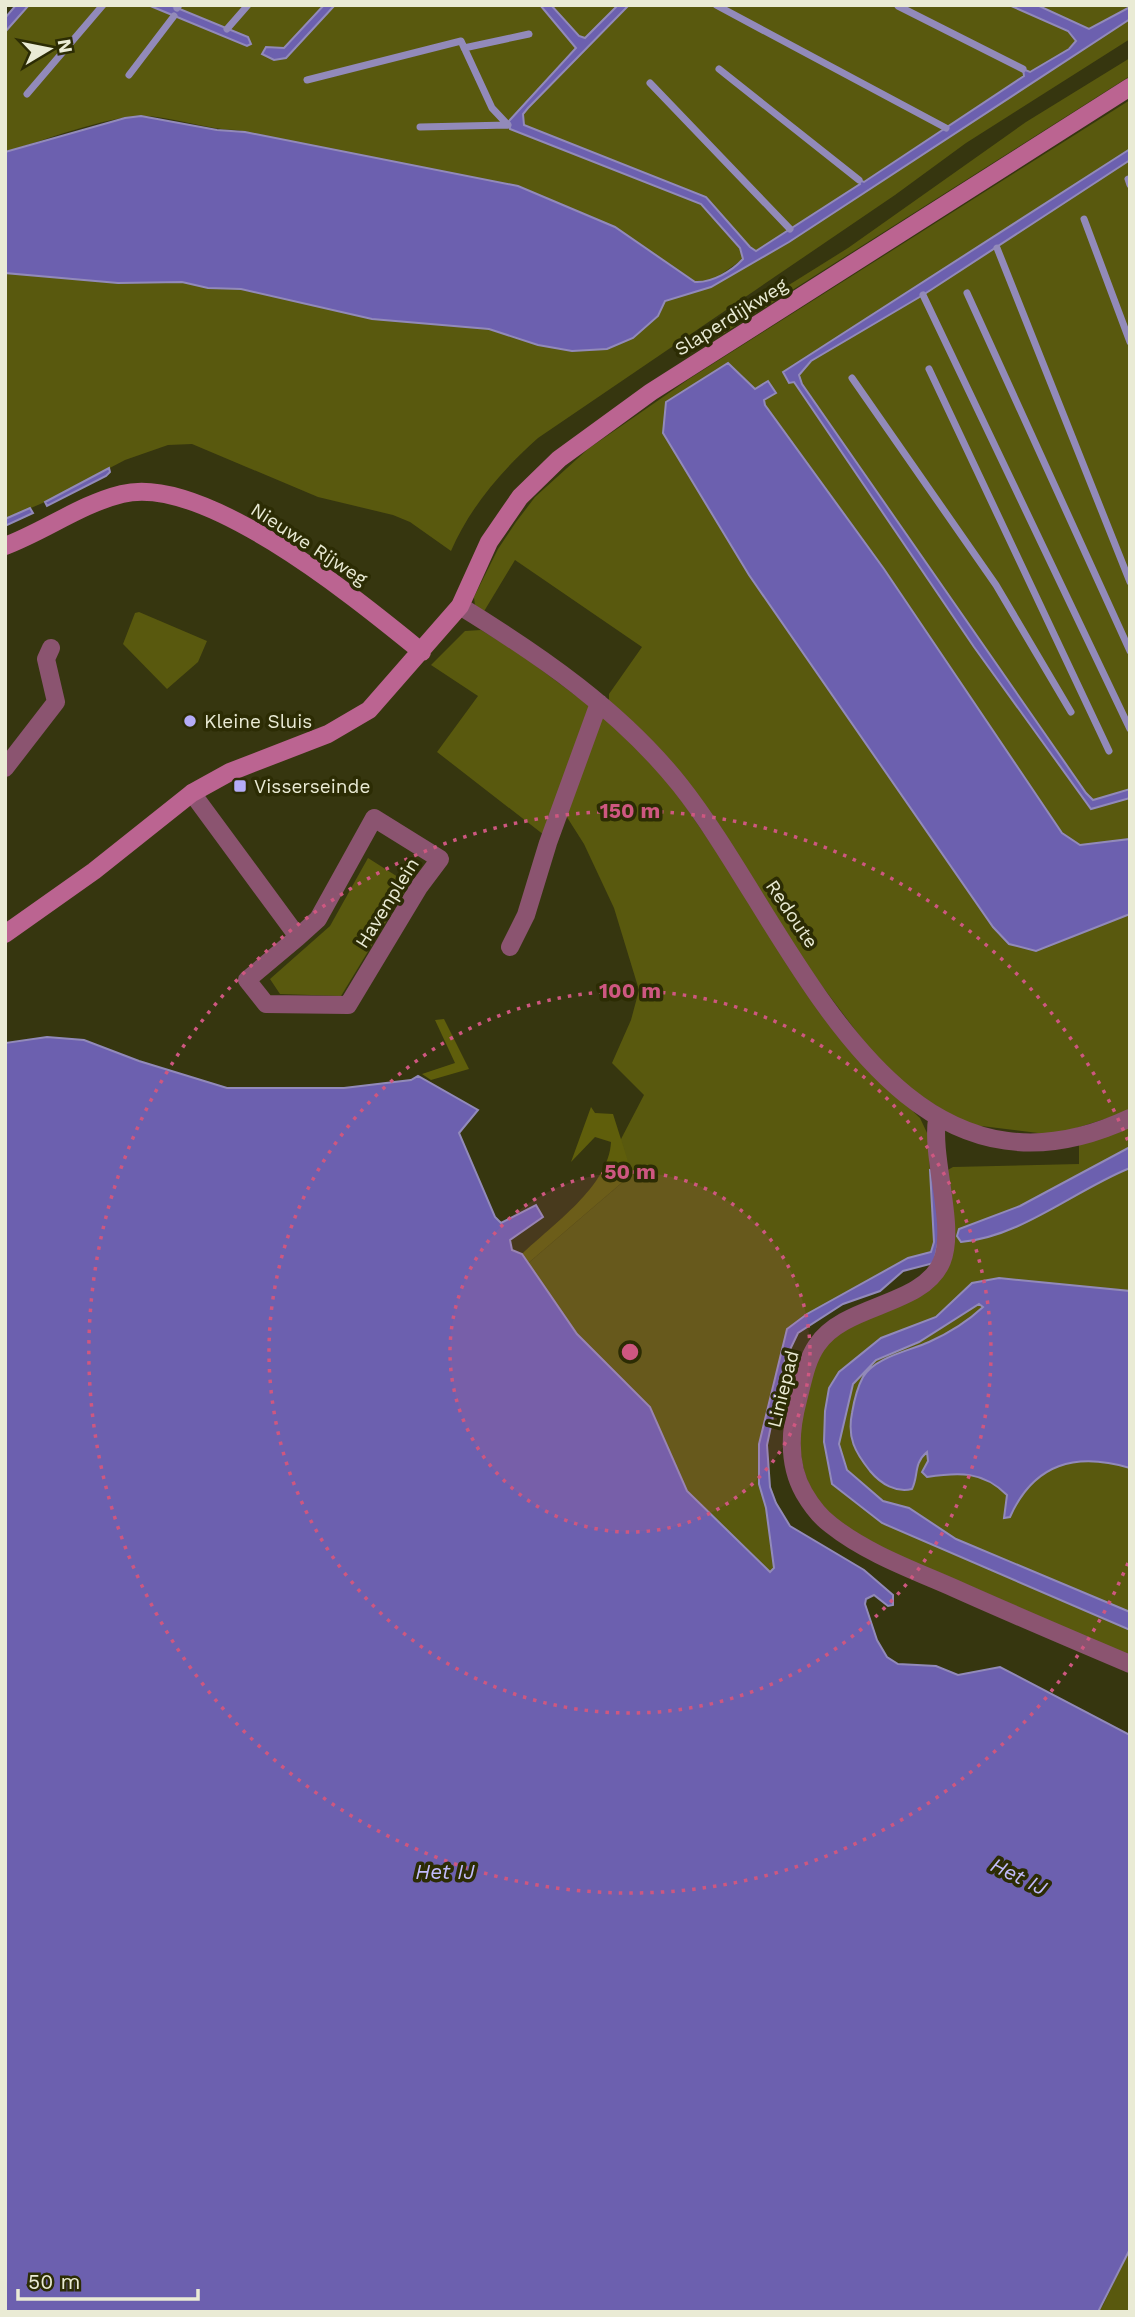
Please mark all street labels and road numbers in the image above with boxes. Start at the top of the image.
street label: Slaperdijkweg [670,273,792,361]
street label: Nieuwe Rijweg [247,498,372,591]
street label: Havenplein [350,853,424,953]
street label: Redoute [761,876,823,952]
street label: Liniepad [762,1348,804,1430]

